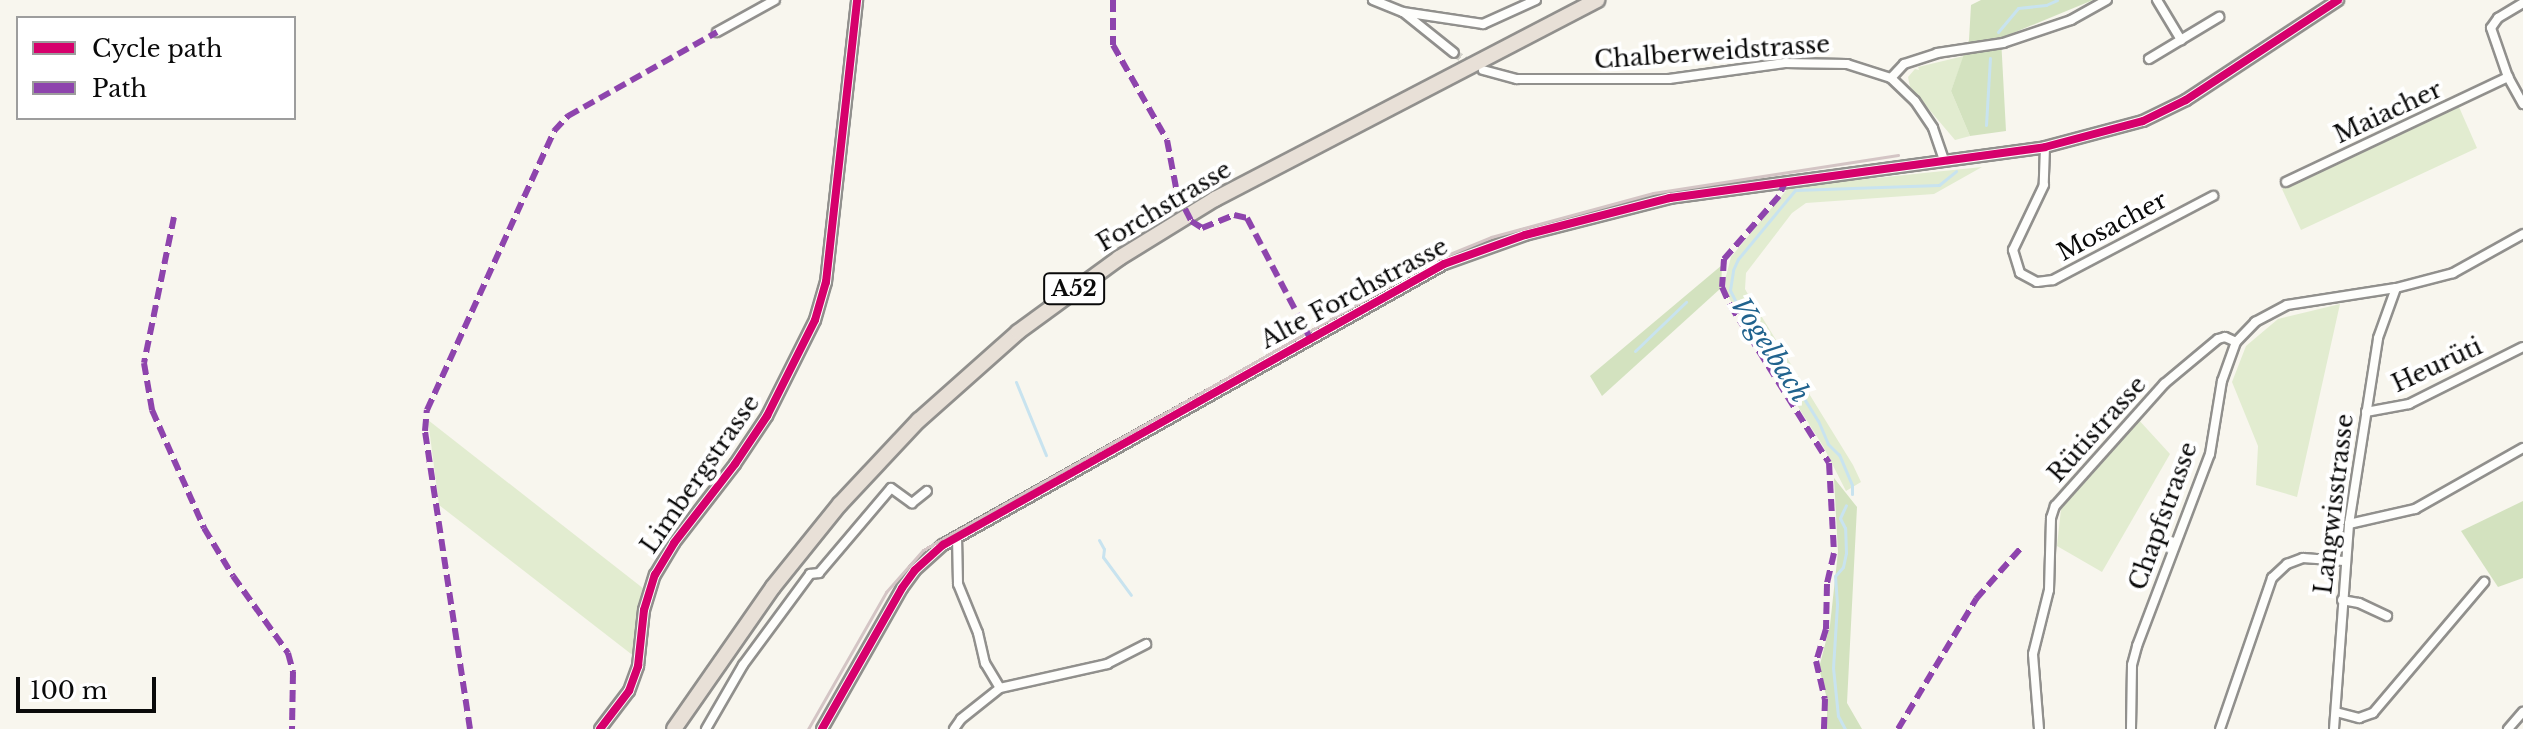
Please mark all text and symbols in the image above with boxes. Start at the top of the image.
legend [16,16,296,120]
street label: Chalberweidstrasse [1593,29,1831,75]
text: Cycle path [92,34,223,63]
text: Path [92,74,147,103]
street label: Maiacher [2330,75,2446,149]
street label: Forchstrasse [1092,155,1236,257]
street label: Mosacher [2052,185,2172,267]
street label: Alte Forchstrasse [1256,232,1452,354]
road number: A52 [1042,271,1106,307]
water label: Vogelbach [1724,292,1816,408]
street label: Heurüti [2387,332,2487,398]
street label: Rütistrasse [2042,370,2152,488]
street label: Limbergstrasse [635,389,765,559]
street label: Langwisstrasse [2309,412,2359,596]
street label: Chapfstrasse [2123,438,2203,594]
scale bar [20,661,160,711]
text: 100 m [30,676,108,705]

